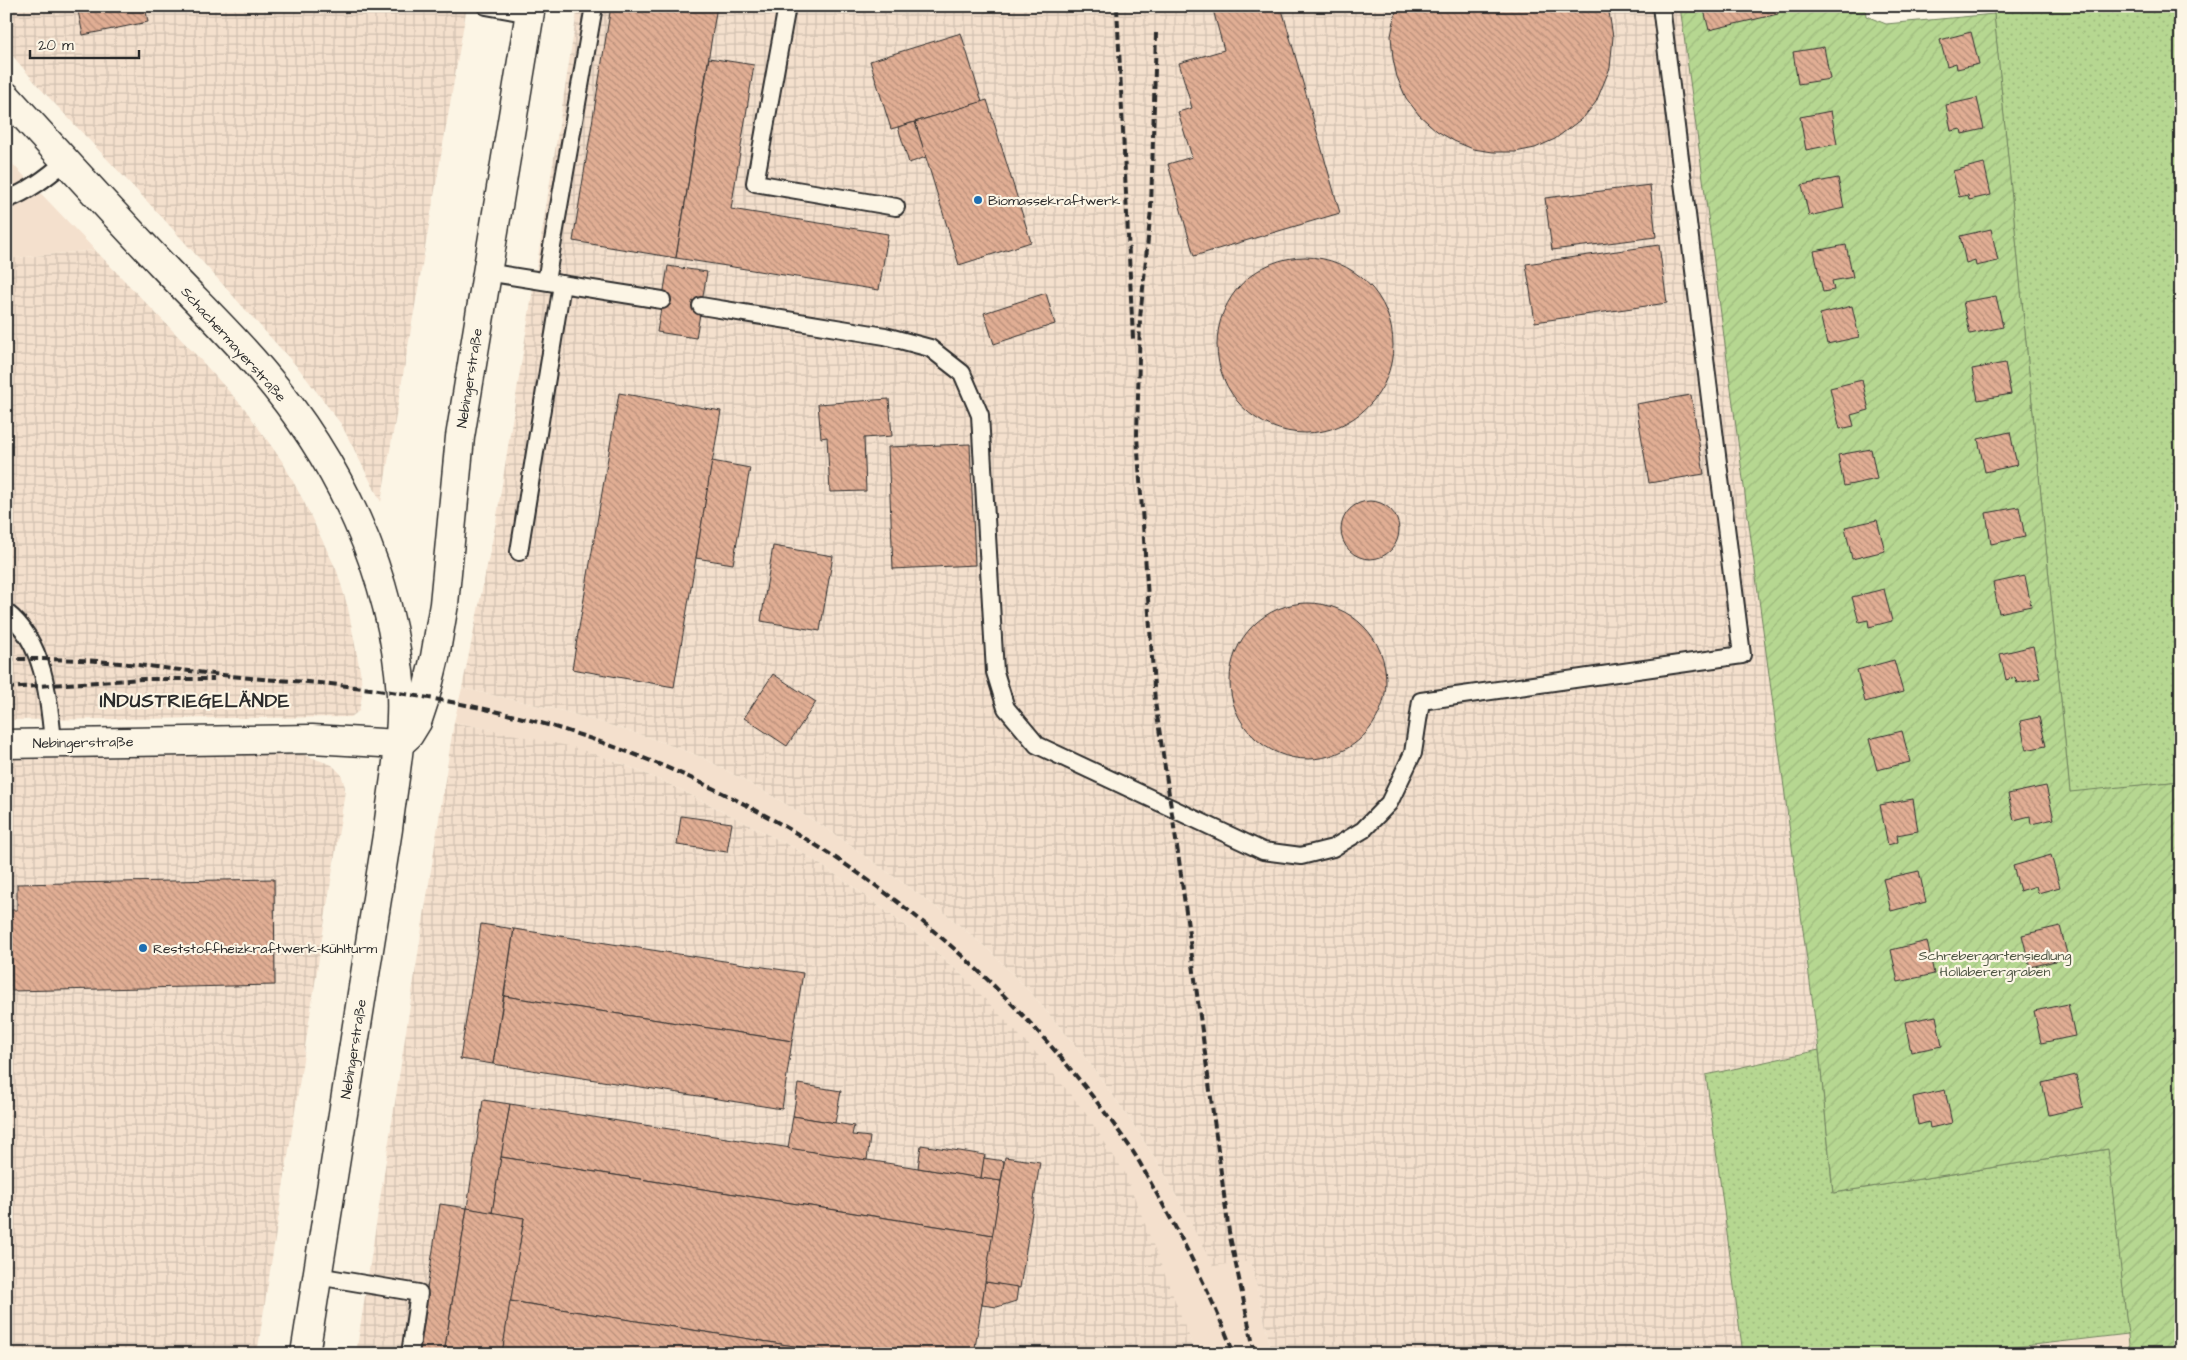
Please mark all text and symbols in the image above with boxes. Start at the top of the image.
scale bar [30,28,139,60]
text: 20 m [38,35,74,56]
place label: Biomassekraftwerk [988,191,1121,211]
marker: Biomassekraftwerk [972,194,984,206]
street label: Schachermayerstraße [176,283,291,407]
street label: Nebingerstraße [452,326,488,430]
district label: INDUSTRIEGELÄNDE [100,688,290,715]
street label: Nebingerstraße [32,732,134,754]
place label: Reststoffheizkraftwerk-Kühlturm [153,939,377,959]
marker: Reststoffheizkraftwerk-Kühlturm [137,942,149,954]
park label: Schrebergartensiedlung Hollaberergraben [1919,946,2071,982]
street label: Nebingerstraße [336,997,372,1101]

